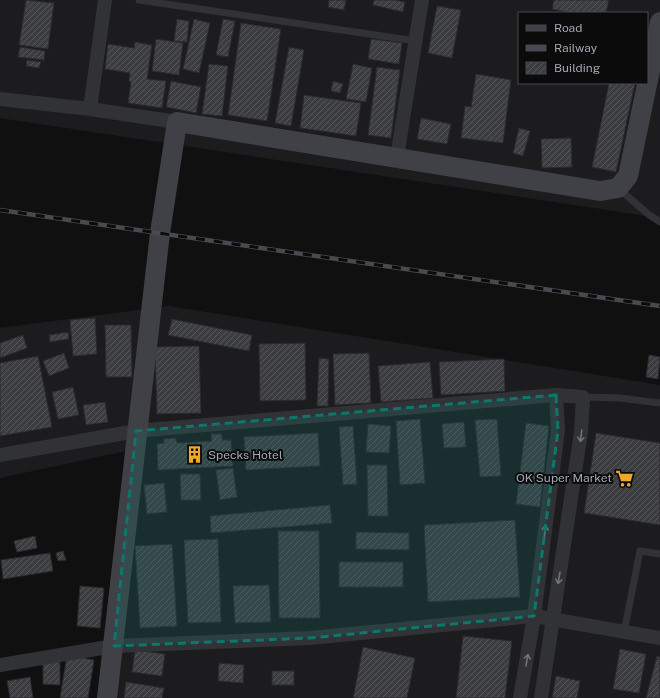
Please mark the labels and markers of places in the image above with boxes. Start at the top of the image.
building icon: Specks Hotel [185,445,205,465]
place label: Specks Hotel [208,448,283,462]
supermarket icon: OK Super Market [615,468,635,488]
place label: OK Super Market [516,471,612,485]

